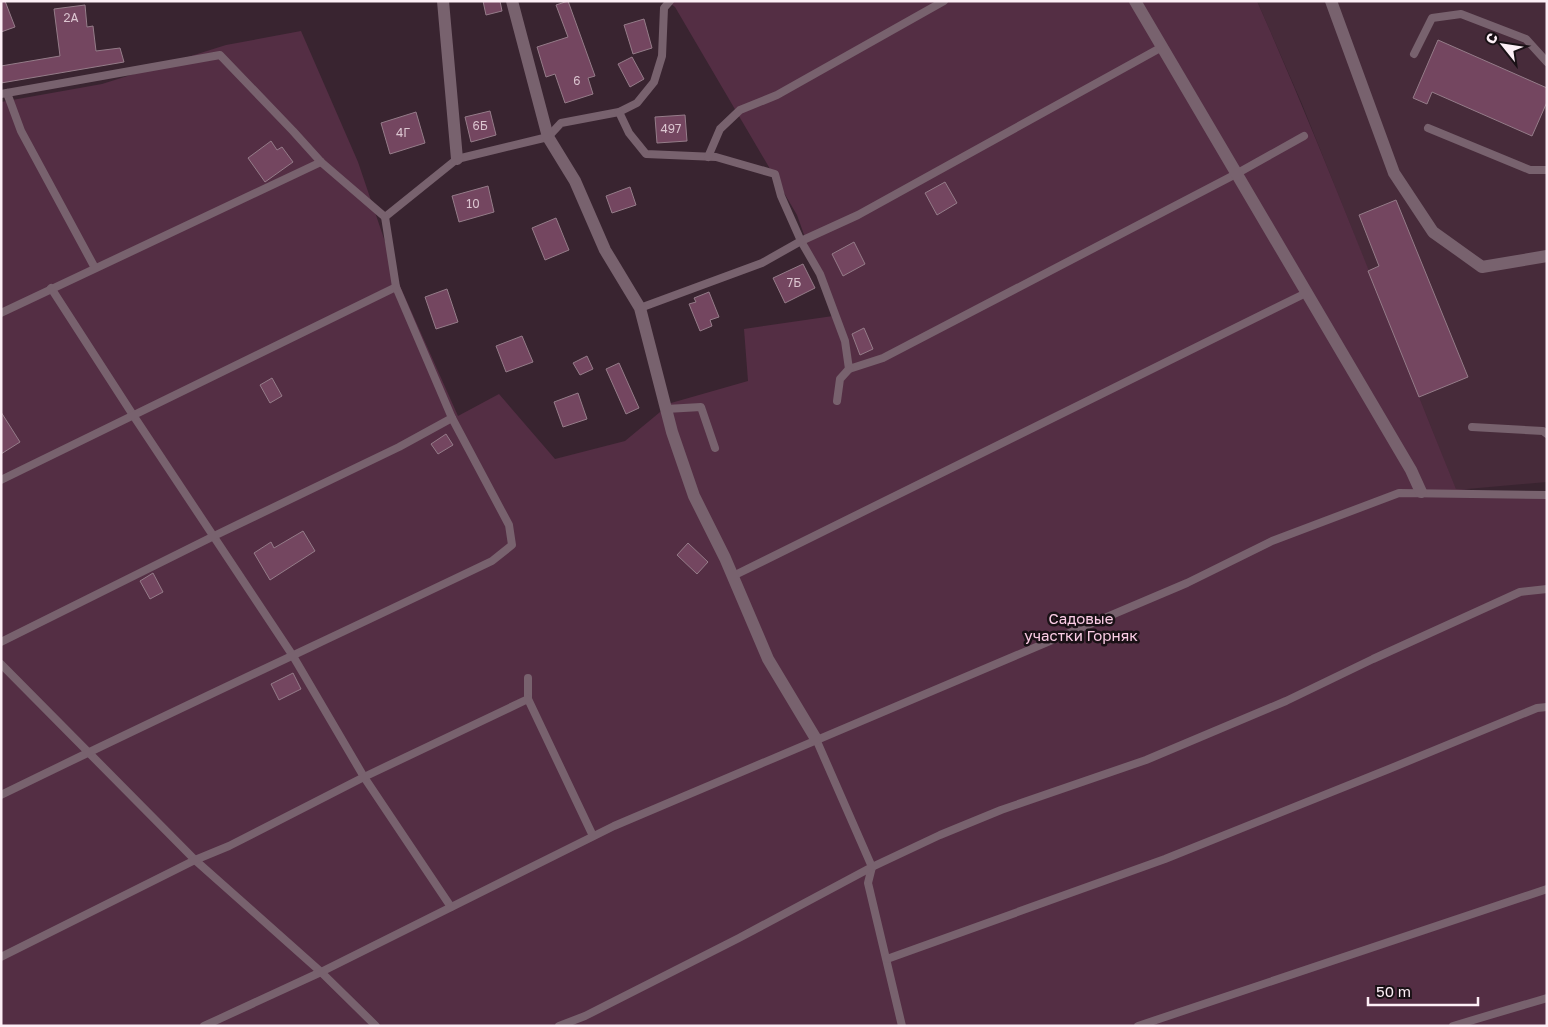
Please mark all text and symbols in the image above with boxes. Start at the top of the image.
house number: 2А [63,10,79,25]
north arrow [1478,20,1528,70]
text: С [1481,30,1501,47]
house number: 6 [573,73,581,88]
house number: 6Б [472,118,488,133]
house number: 497 [661,121,681,136]
house number: 4Г [396,125,410,140]
house number: 10 [466,196,480,211]
house number: 7Б [787,275,801,290]
park label: Садовые участки Горняк [1024,609,1138,644]
scale bar [1368,974,1478,1006]
text: 50 m [1376,982,1411,1000]

